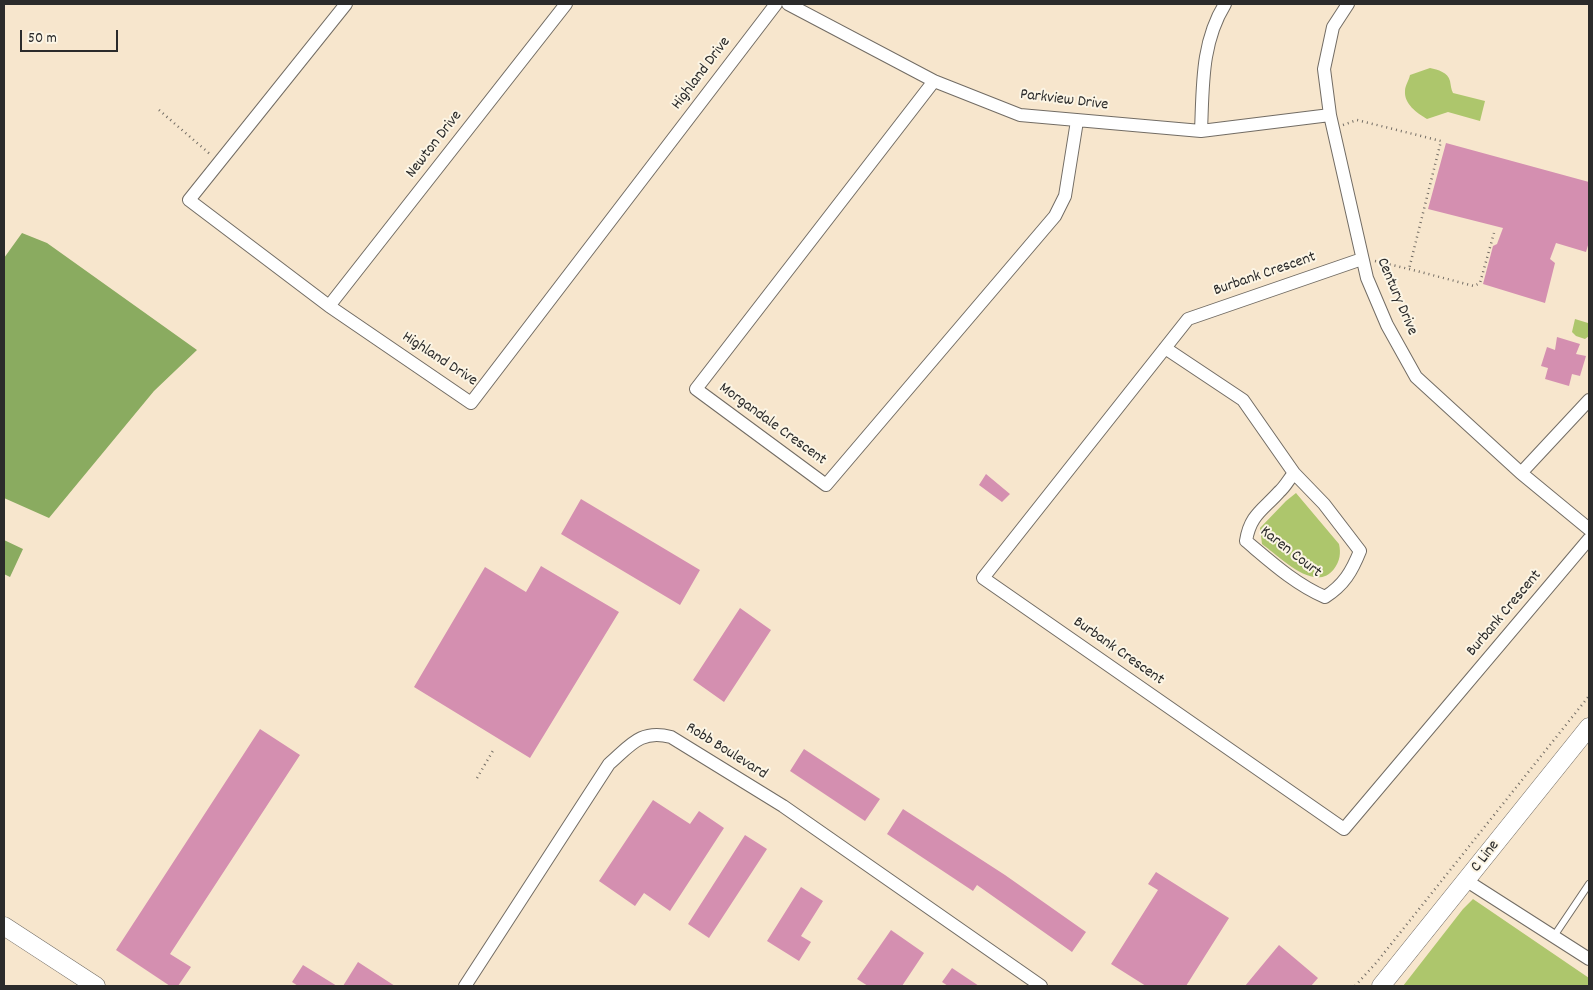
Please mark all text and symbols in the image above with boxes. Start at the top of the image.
scale bar [22,20,120,52]
text: 50 m [28,28,57,50]
street label: Highland Drive [668,34,736,114]
street label: Parkview Drive [1019,86,1109,116]
street label: Newton Drive [403,108,467,182]
street label: Burbank Crescent [1211,249,1319,301]
street label: Century Drive [1371,255,1421,339]
street label: Highland Drive [398,328,480,392]
street label: Morgandale Crescent [714,380,830,470]
street label: Karen Court [1255,523,1325,583]
street label: Burbank Crescent [1463,567,1547,661]
street label: Burbank Crescent [1069,613,1167,691]
street label: Robb Boulevard [682,719,770,785]
street label: C Line [1468,837,1504,877]

